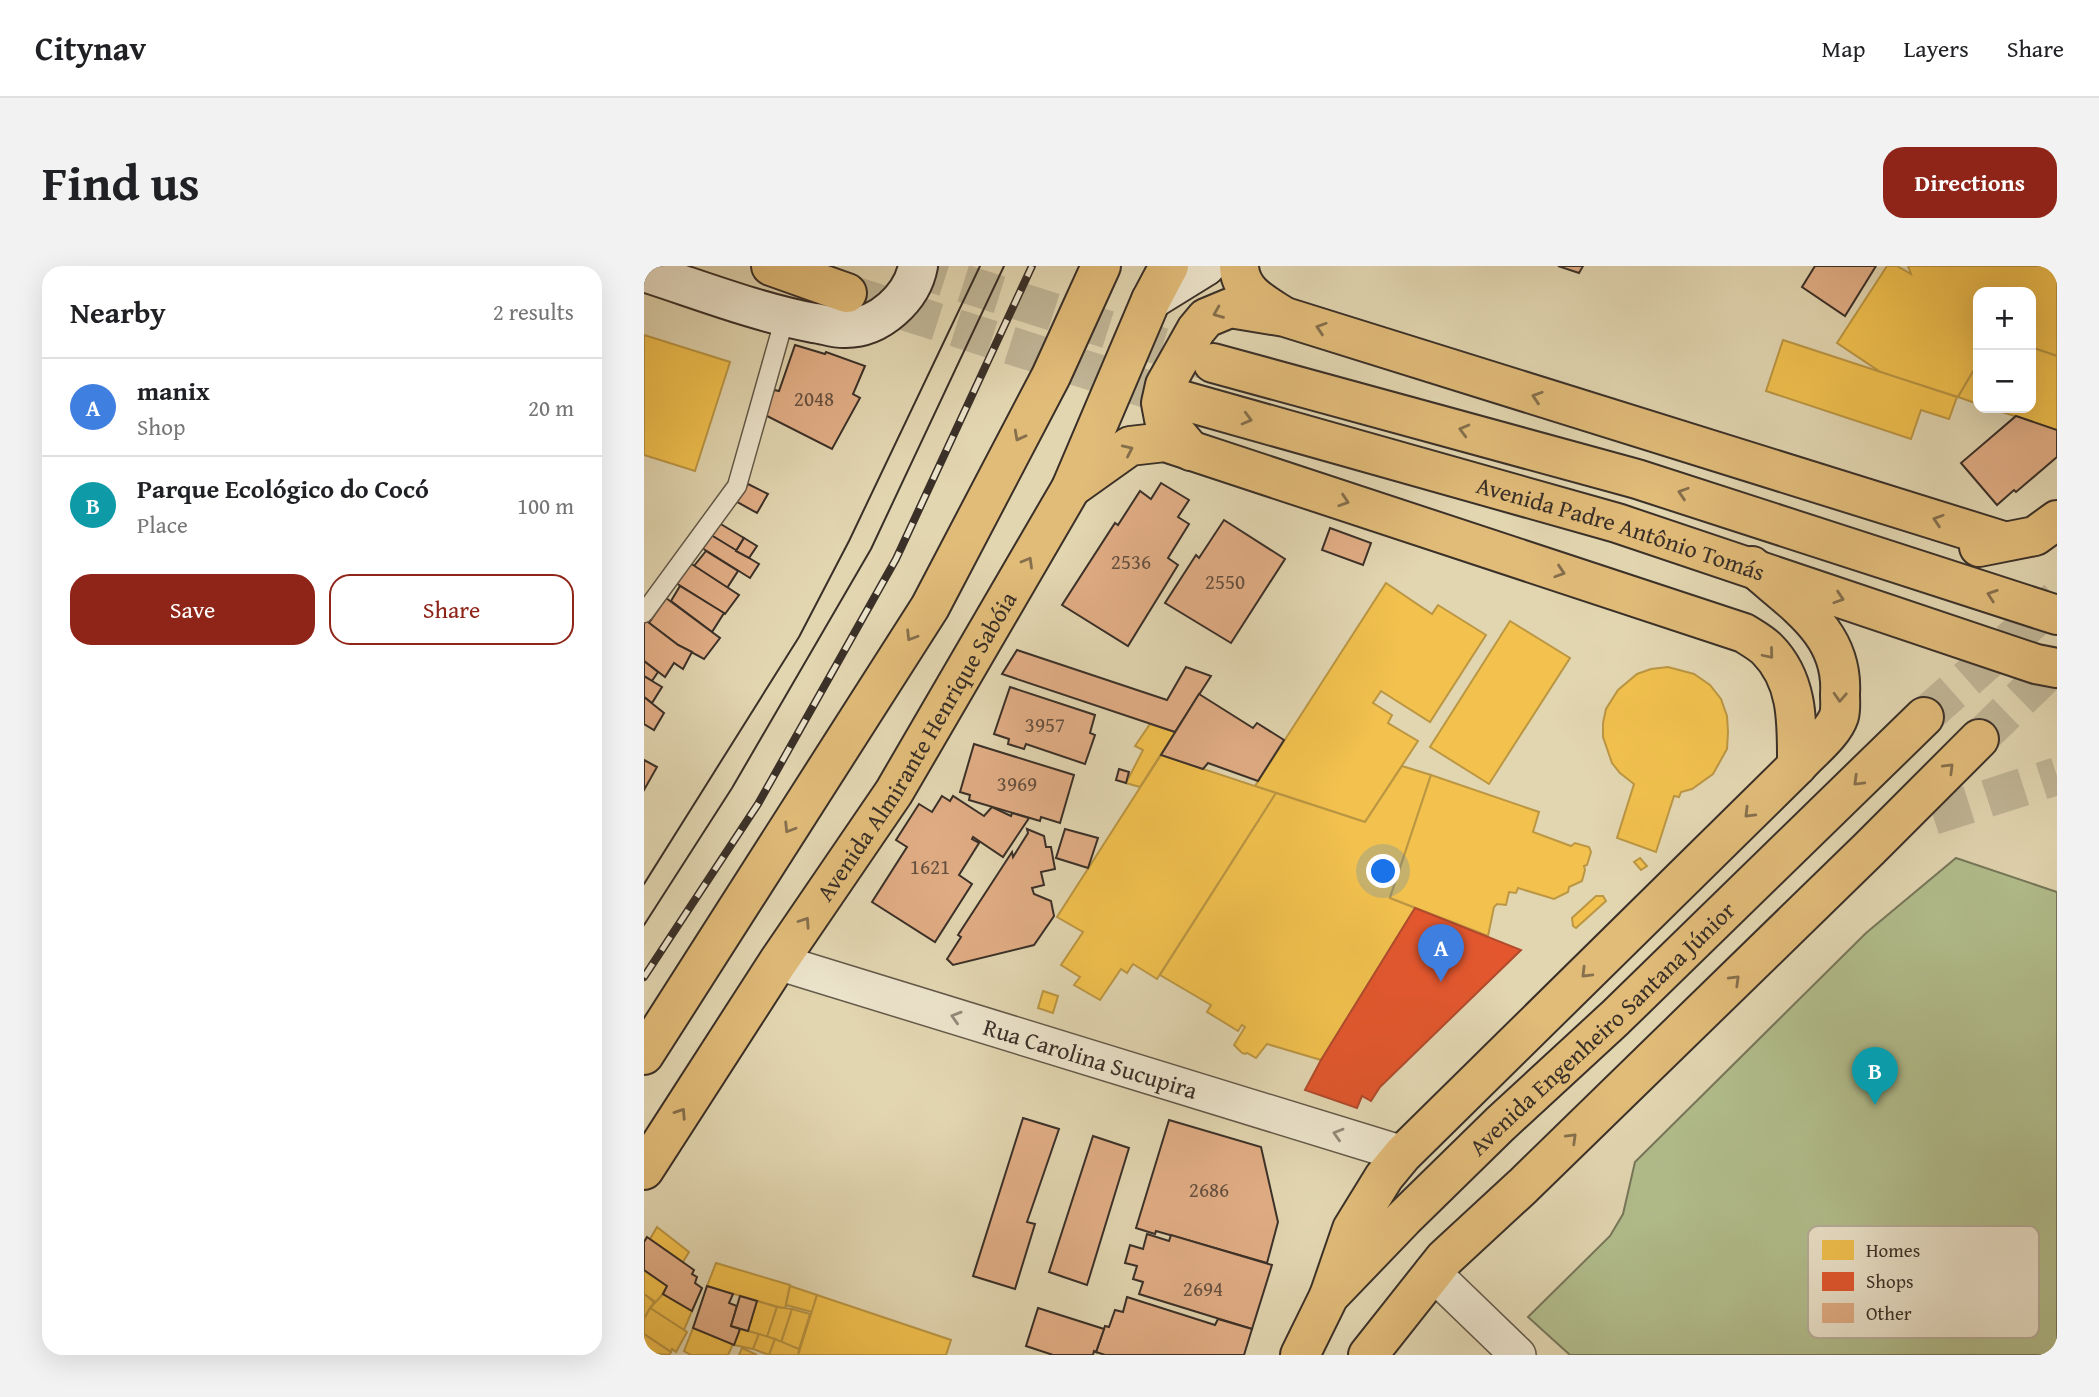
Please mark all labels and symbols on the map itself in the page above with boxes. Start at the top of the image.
one-way arrow [1213,305,1226,319]
one-way arrow [1315,322,1327,336]
house number: 2048 [794,383,834,414]
one-way arrow [1532,390,1544,405]
one-way arrow [1241,410,1253,425]
one-way arrow [1458,424,1470,438]
one-way arrow [1014,429,1027,441]
one-way arrow [1120,445,1133,459]
street label: Avenida Padre Antônio Tomás [1472,467,1770,589]
one-way arrow [1677,487,1689,501]
one-way arrow [1338,492,1350,507]
one-way arrow [1932,514,1945,528]
house number: 2536 [1111,546,1151,577]
one-way arrow [1019,557,1032,570]
one-way arrow [1554,563,1566,578]
house number: 2550 [1205,566,1245,597]
street label: Avenida Almirante Henrique Sabóia [807,584,1025,908]
one-way arrow [1986,589,1998,603]
one-way arrow [1833,590,1845,604]
one-way arrow [907,629,920,642]
one-way arrow [1761,647,1774,659]
one-way arrow [1833,692,1848,703]
house number: 3957 [1025,709,1065,740]
one-way arrow [1941,764,1954,777]
house number: 3969 [997,768,1037,799]
one-way arrow [1853,773,1866,786]
one-way arrow [1744,805,1757,818]
one-way arrow [784,821,797,834]
house number: 1621 [910,851,950,882]
your location [1366,854,1400,888]
street label: Avenida Engenheiro Santana Júnior [1460,893,1743,1163]
one-way arrow [797,917,809,930]
pin: A [1418,924,1464,982]
one-way arrow [1582,965,1595,978]
one-way arrow [1727,975,1740,988]
street label: Rua Carolina Sucupira [979,1009,1203,1108]
one-way arrow [951,1010,963,1025]
pin: B [1852,1047,1898,1105]
one-way arrow [673,1108,685,1121]
one-way arrow [1332,1127,1344,1142]
one-way arrow [1564,1134,1577,1147]
house number: 2686 [1189,1174,1229,1205]
legend [1808,1226,2039,1338]
text: Homes [1866,1236,1920,1264]
text: Shops [1866,1267,1913,1295]
house number: 2694 [1183,1273,1223,1304]
text: Other [1866,1299,1912,1327]

